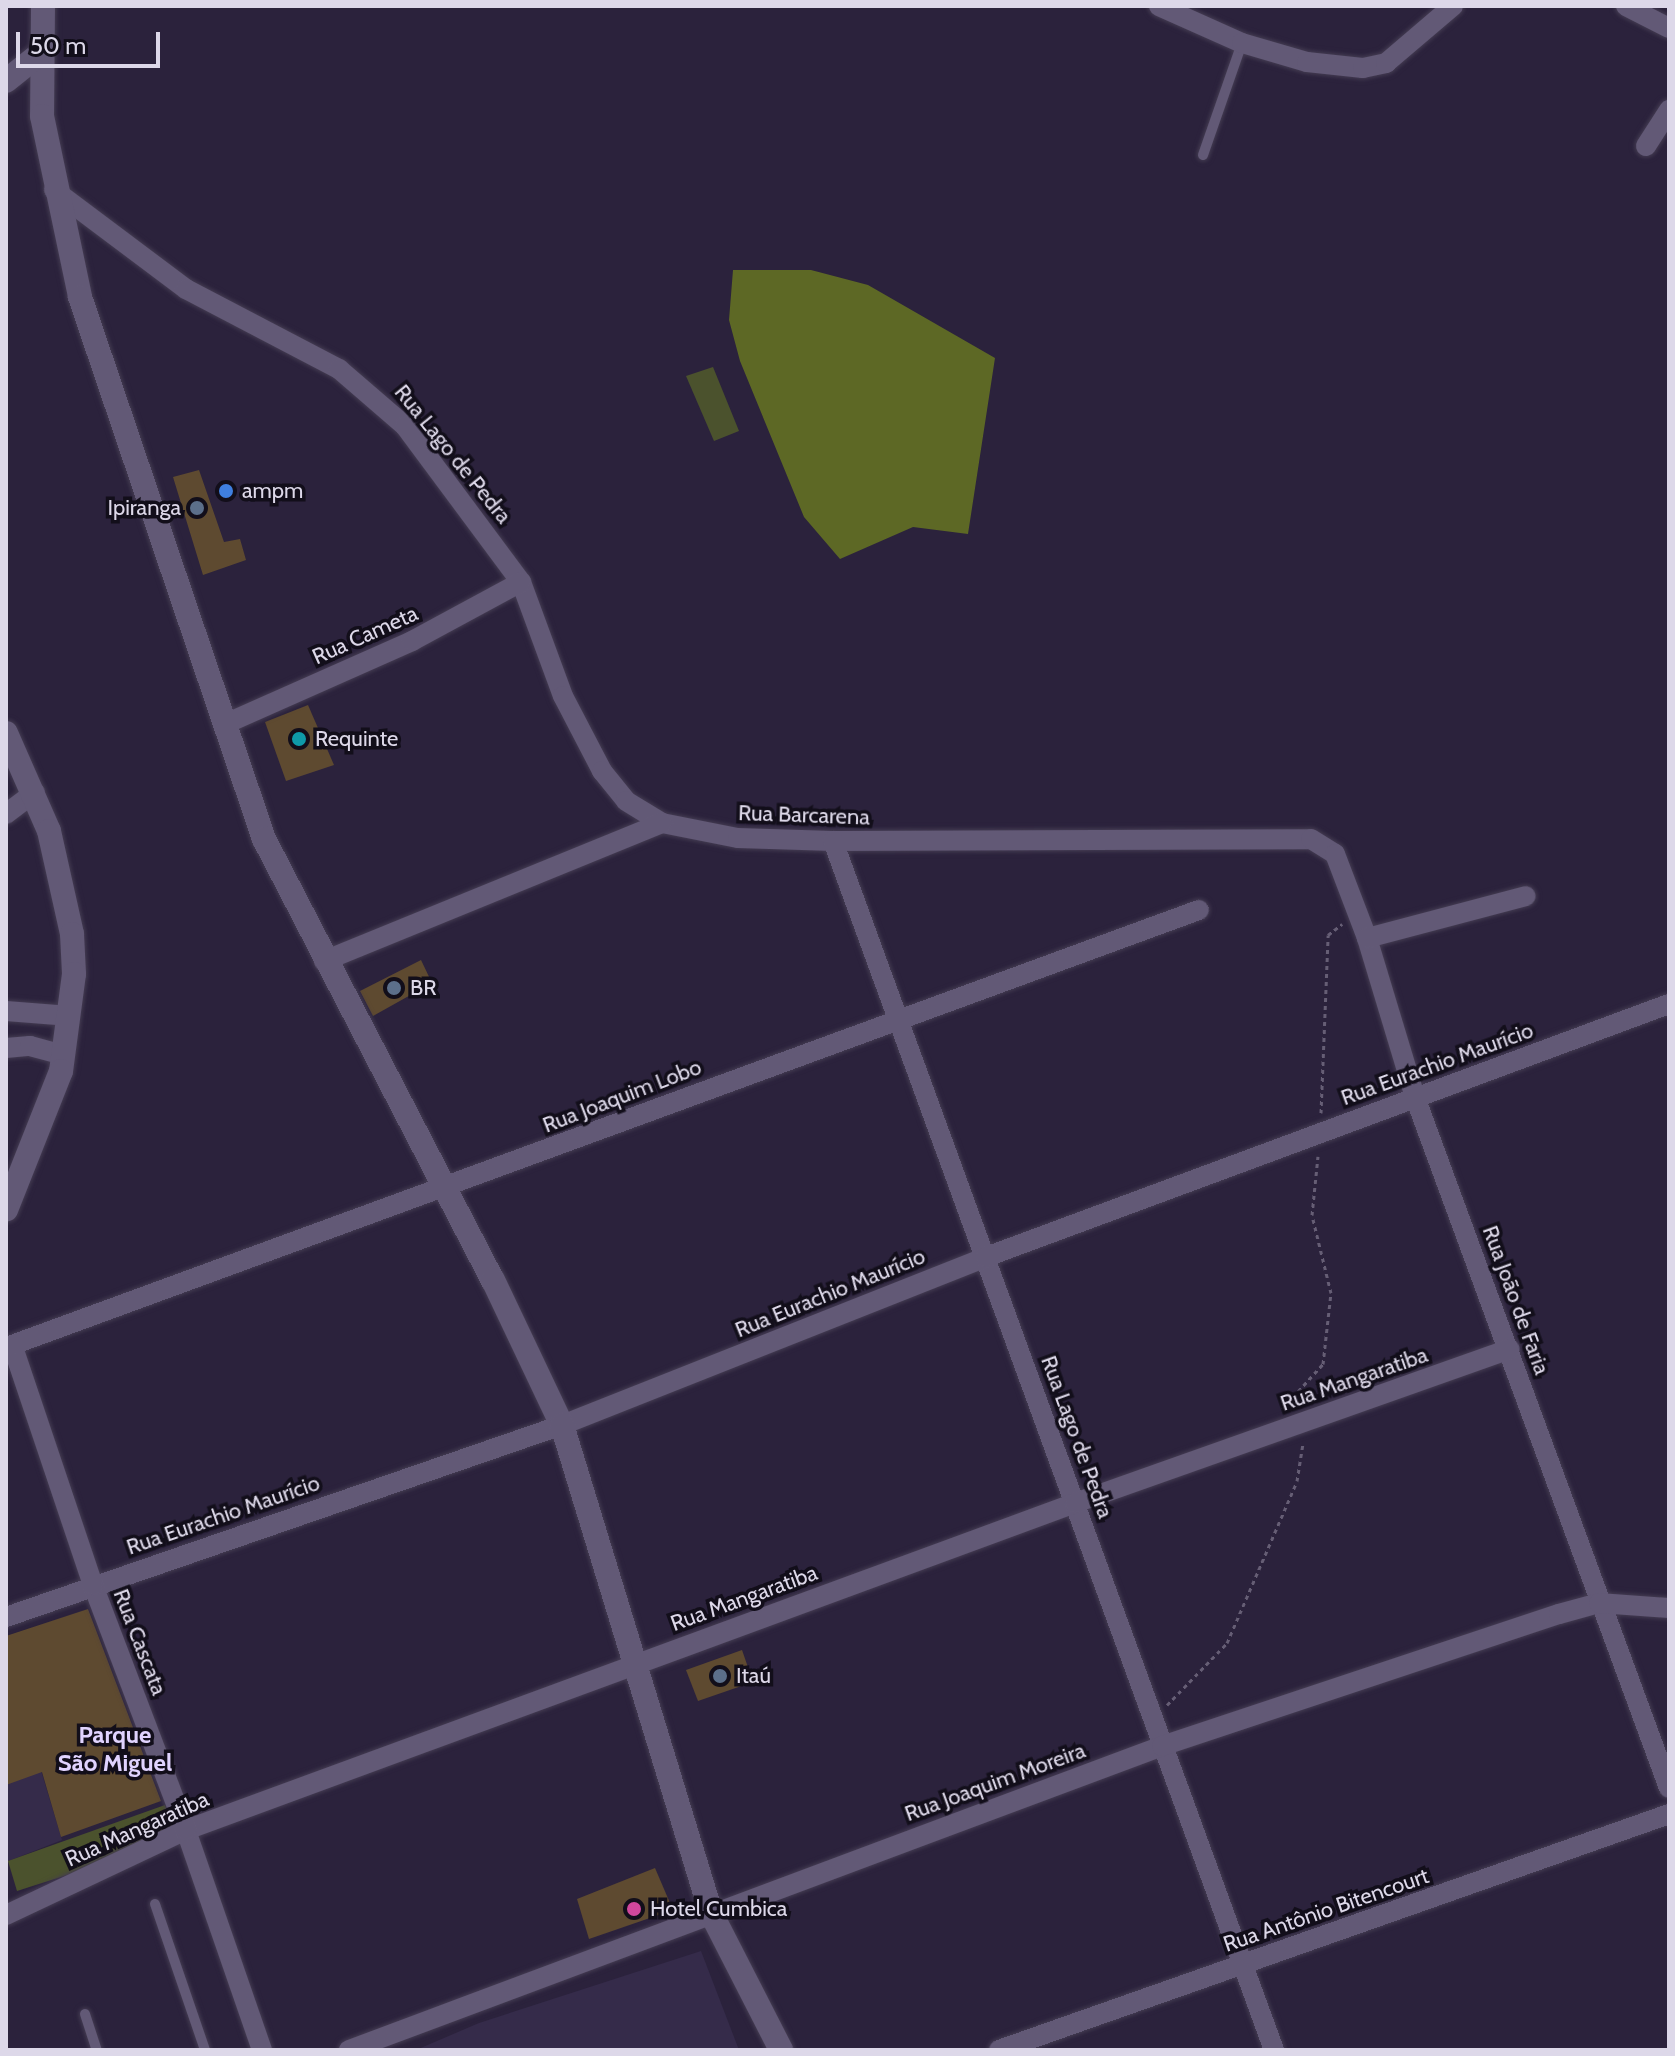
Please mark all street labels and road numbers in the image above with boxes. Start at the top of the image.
street label: Rua Lago de Pedra [389,379,517,529]
street label: Rua Cameta [308,600,422,670]
street label: Rua Barcarena [738,800,870,830]
street label: Rua Eurachio Maurício [1337,1017,1537,1111]
street label: Rua Joaquim Lobo [539,1054,705,1138]
street label: Rua João de Faria [1477,1222,1555,1378]
street label: Rua Eurachio Maurício [731,1243,929,1343]
street label: Rua Mangaratiba [1277,1341,1431,1417]
street label: Rua Lago de Pedra [1035,1352,1119,1522]
street label: Rua Eurachio Maurício [123,1470,323,1560]
street label: Rua Mangaratiba [667,1559,821,1637]
street label: Rua Cascata [108,1585,172,1699]
street label: Rua Joaquim Moreira [901,1737,1089,1827]
street label: Rua Mangaratiba [61,1786,213,1872]
street label: Rua Antônio Bitencourt [1220,1862,1432,1958]

